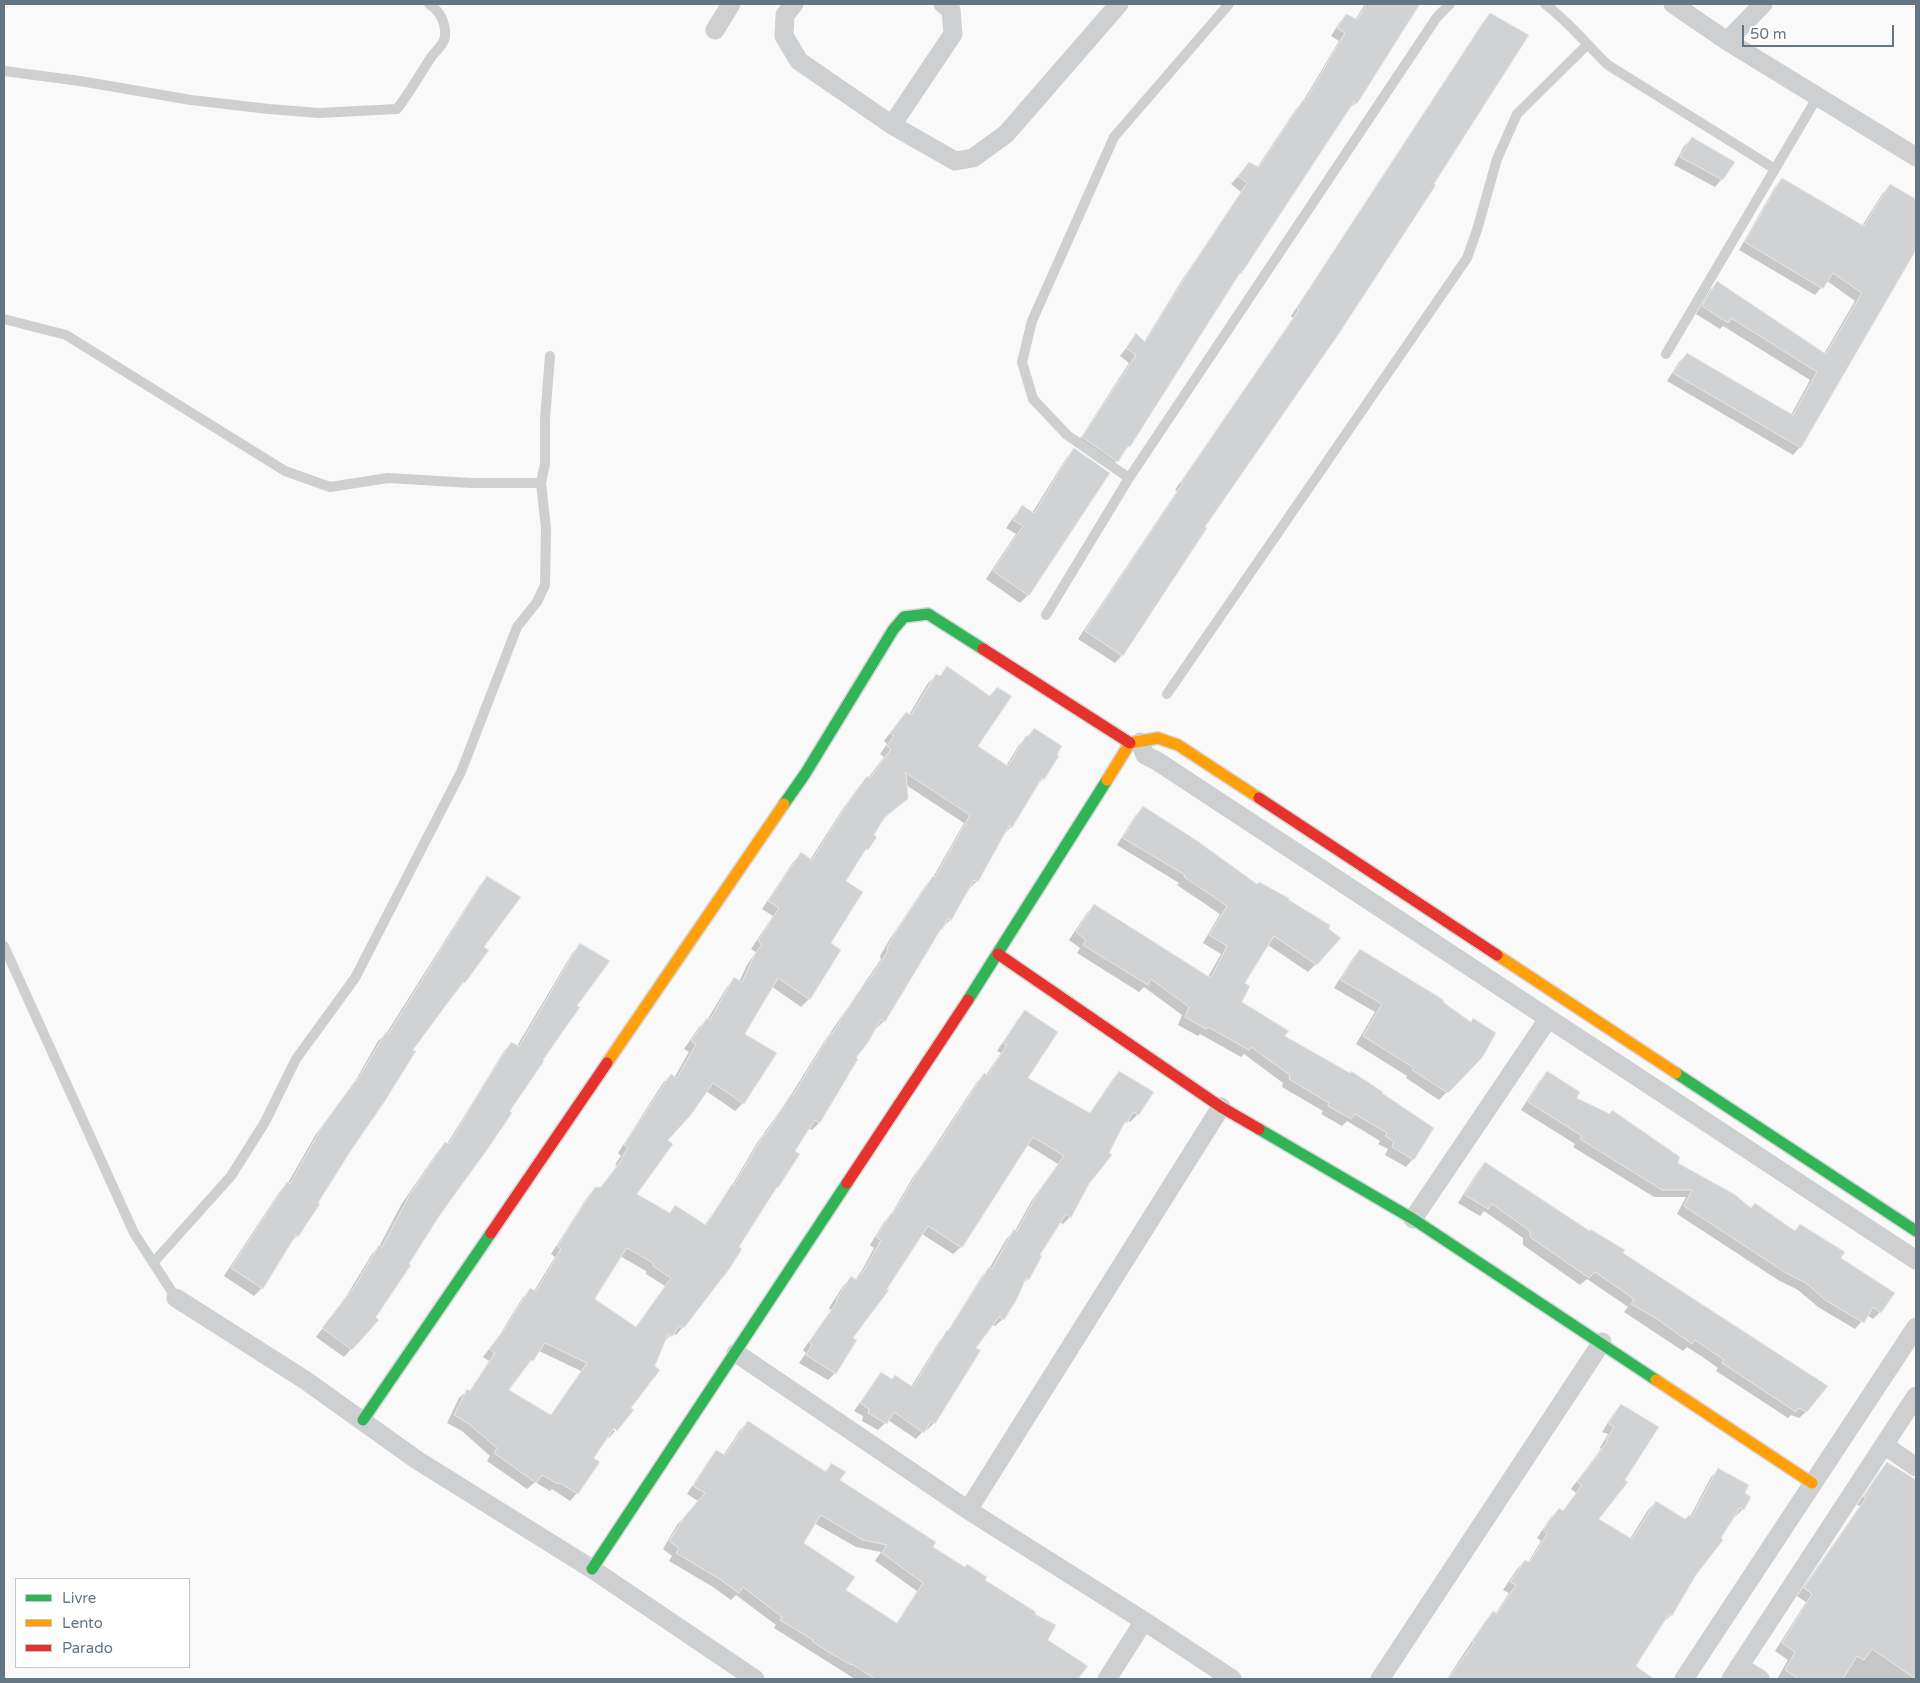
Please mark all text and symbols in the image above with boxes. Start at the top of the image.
scale bar [1745,15,1898,47]
text: 50 m [1750,25,1787,43]
legend [15,1578,190,1668]
text: Livre [62,1589,96,1607]
text: Lento [62,1614,103,1632]
text: Parado [62,1639,113,1657]

